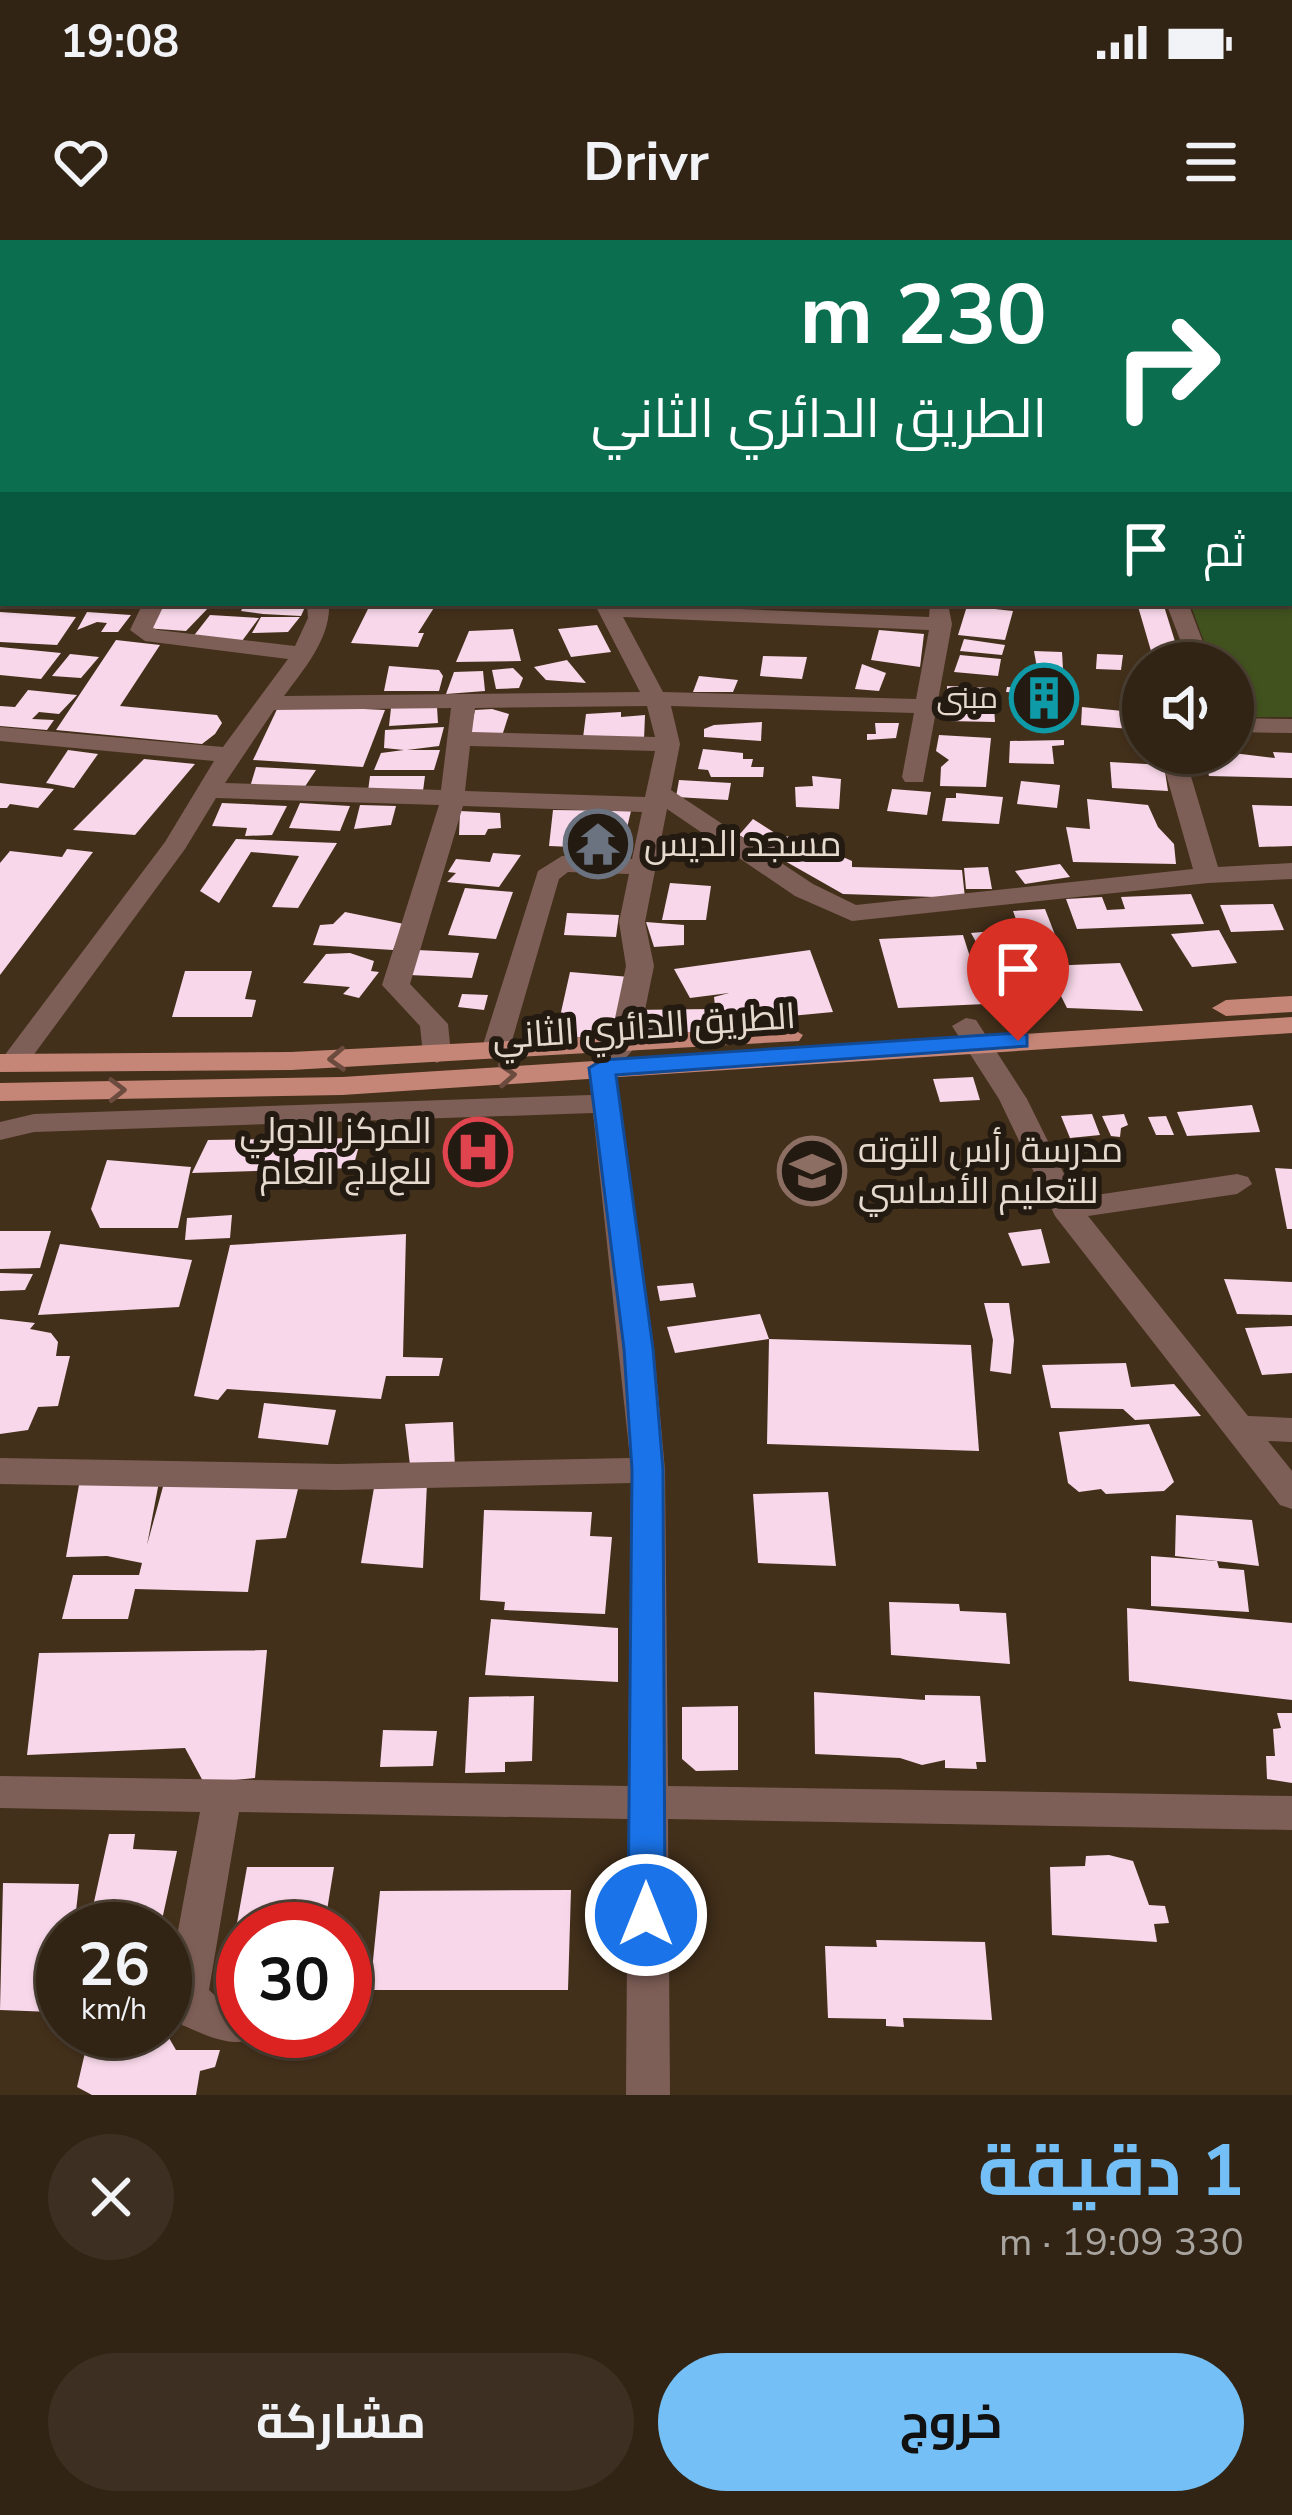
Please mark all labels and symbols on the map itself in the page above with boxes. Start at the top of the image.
building icon: مبنى [1009,663,1079,733]
place label: مبنى [937,678,998,719]
temple icon: مسجد الديس [563,809,633,879]
place label: مسجد الديس [644,820,842,869]
pin [967,918,1069,1041]
street label: الطريق الدائري الثاني [491,992,798,1065]
one-way arrow [327,1046,346,1072]
one-way arrow [497,1063,516,1088]
one-way arrow [108,1078,127,1104]
place label: المركز الدولي للعﻻج العام [240,1107,432,1197]
hospital icon: المركز الدولي للعﻻج العام [443,1117,513,1187]
place label: مدرسة رأس التوته للتعليم الأساسي [858,1126,1123,1217]
school or university icon: مدرسة رأس التوته للتعليم الأساسي [777,1136,847,1206]
position arrow [583,1852,709,1978]
speed limit sign: 30 [216,1902,372,2058]

